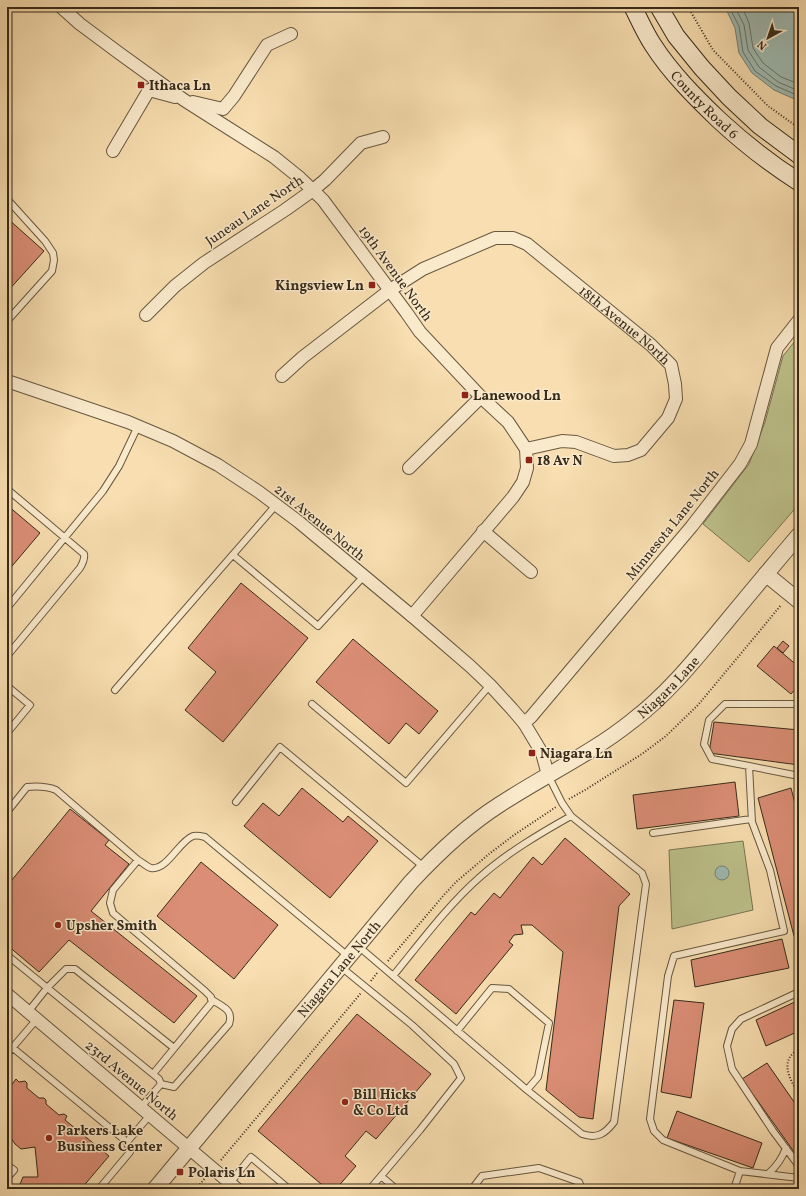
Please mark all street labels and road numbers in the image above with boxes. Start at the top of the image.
street label: County Road 6 [665,67,742,144]
street label: Juneau Lane North [202,171,308,251]
street label: 19th Avenue North [354,222,436,326]
street label: 18th Avenue North [574,282,674,370]
street label: Minnesota Lane North [622,465,724,585]
street label: 21st Avenue North [269,480,369,566]
street label: Niagara Lane [634,652,705,724]
street label: Niagara Lane North [294,917,386,1022]
street label: 23rd Avenue North [80,1036,182,1126]

